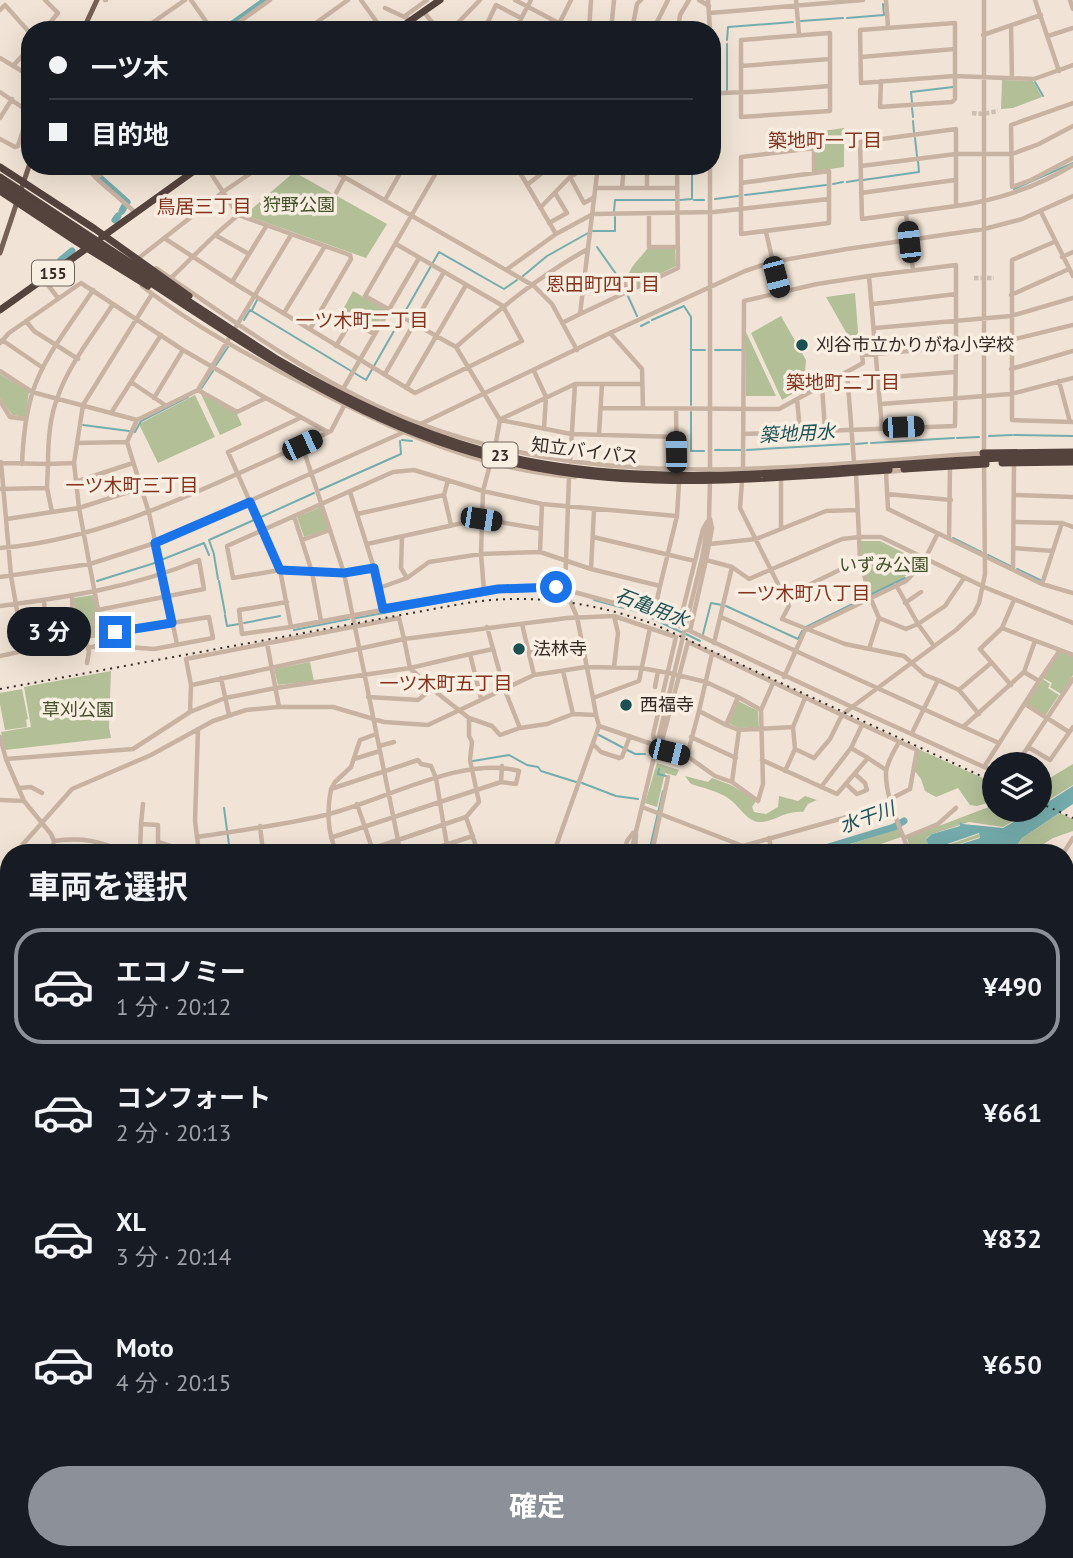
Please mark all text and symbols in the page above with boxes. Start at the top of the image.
text: 一ツ木 [91,51,169,84]
text: 目的地 [91,118,169,151]
district label: 築地町一丁目 [768,128,882,152]
park label: 狩野公園 [263,193,335,216]
district label: 鳥居三丁目 [156,194,252,218]
car [897,220,922,264]
car [761,254,792,300]
road number: 155 [32,260,74,286]
district label: 恩田町四丁目 [546,272,660,296]
district label: 一ツ木町二丁目 [295,308,429,332]
place label: 刈谷市立かりがね小学校 [816,333,1014,356]
marker: 刈谷市立かりがね小学校 [794,337,810,353]
district label: 築地町二丁目 [786,370,900,394]
car [882,416,925,438]
water label: 築地用水 [758,419,838,447]
car [279,427,326,463]
car [666,431,687,473]
street label: 知立バイパス [530,433,640,468]
road number: 23 [482,442,518,468]
district label: 一ツ木町三丁目 [65,473,199,497]
car [459,505,504,533]
park label: いずみ公園 [839,553,929,576]
route start [540,571,572,603]
district label: 一ツ木町八丁目 [737,581,871,605]
water label: 石亀用水 [612,582,694,633]
callout: 3 分 [6,608,90,656]
route end [99,616,131,648]
text: 3 分 [28,617,70,646]
place label: 法林寺 [533,637,587,660]
marker: 法林寺 [511,641,527,657]
district label: 一ツ木町五丁目 [379,671,513,695]
place label: 西福寺 [640,693,694,716]
marker: 西福寺 [618,697,634,713]
park label: 草刈公園 [42,698,114,721]
car [647,737,692,767]
map controls [982,752,1052,822]
button: layers [982,752,1052,822]
water label: 水干川 [836,795,900,838]
text: 車両を選択 [28,865,188,907]
icon: car [32,955,95,1018]
text: エコノミー [116,955,246,988]
text: ¥490 [983,970,1042,1003]
text: 1 分 · 20:12 [116,992,231,1021]
icon: car [32,1081,95,1144]
text: コンフォート [116,1081,271,1114]
text: ¥661 [983,1096,1042,1129]
text: 2 分 · 20:13 [116,1118,231,1147]
text: XL [116,1205,146,1238]
icon: car [32,1207,95,1270]
text: ¥832 [983,1222,1042,1255]
text: 3 分 · 20:14 [116,1242,231,1271]
text: Moto [116,1331,174,1364]
icon: car [32,1333,95,1396]
text: ¥650 [983,1348,1042,1381]
text: 4 分 · 20:15 [116,1368,231,1397]
button: 確定 [28,1466,1046,1546]

